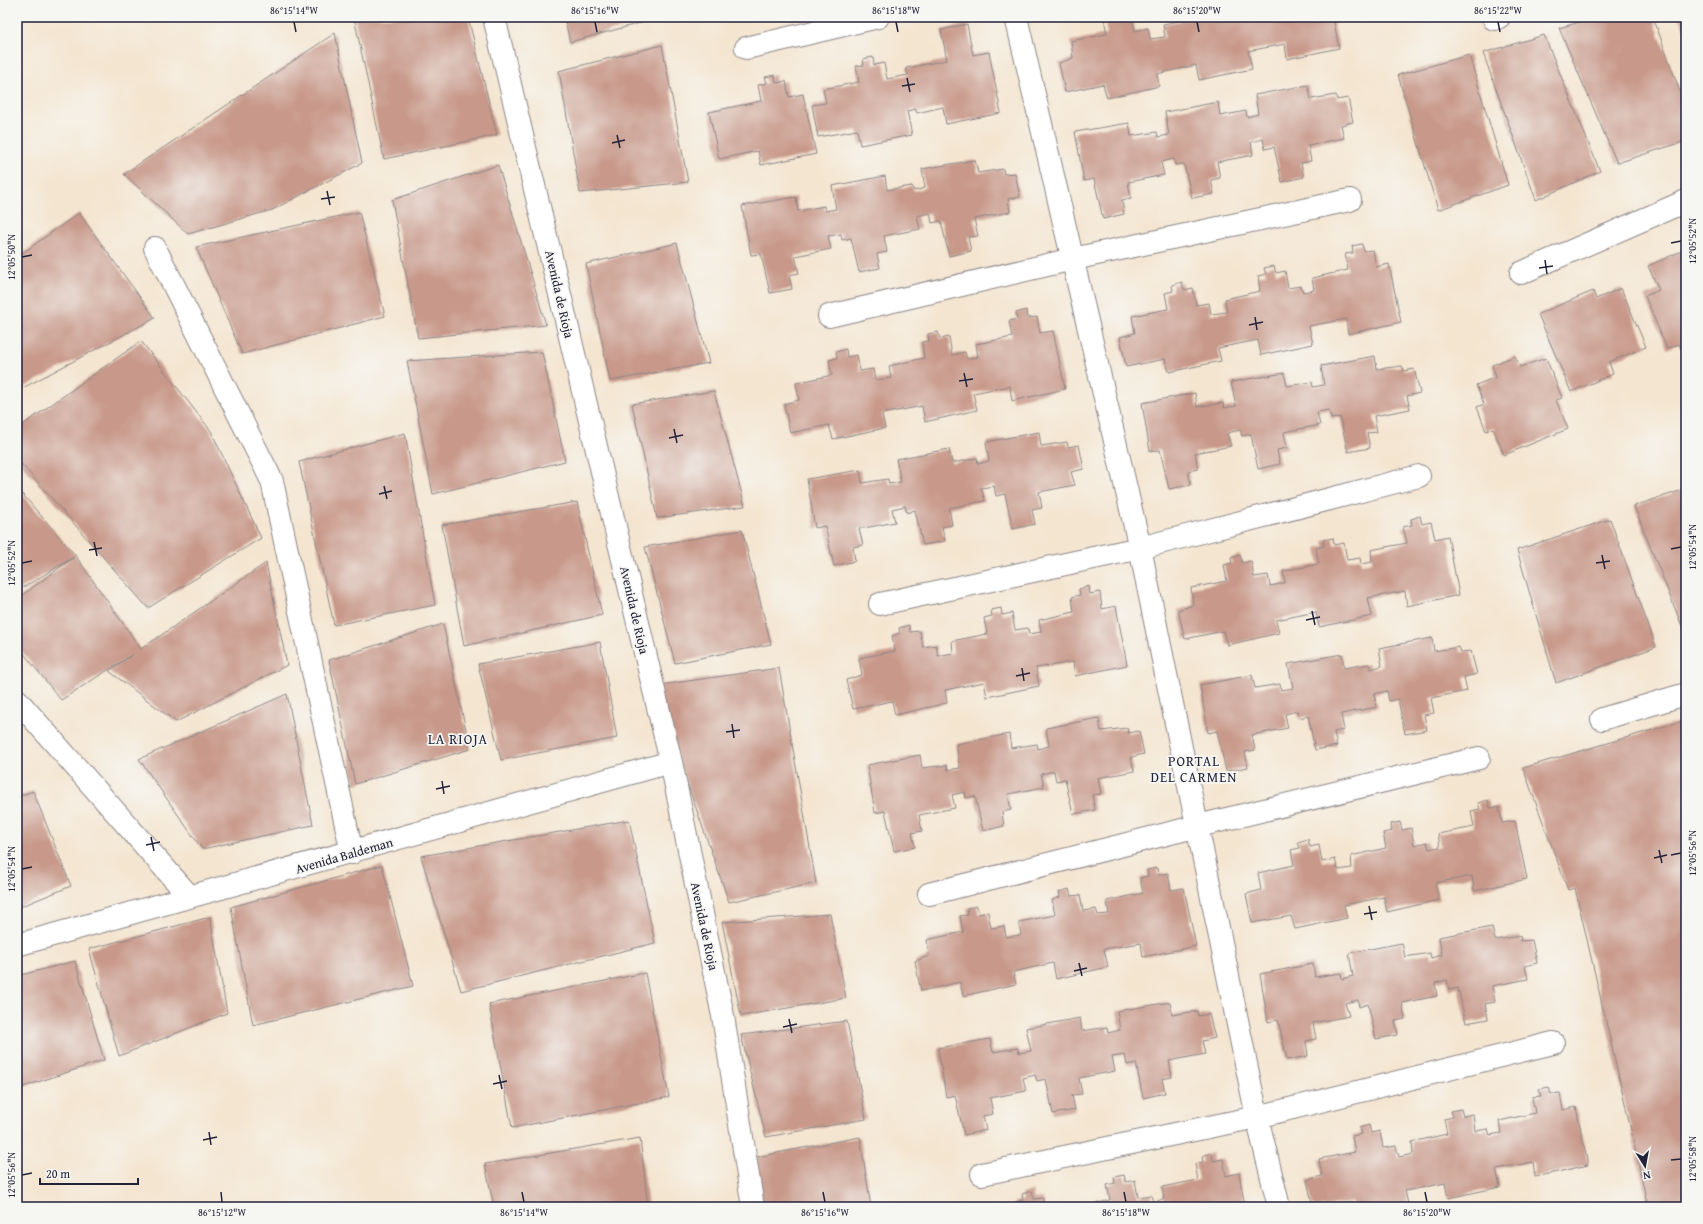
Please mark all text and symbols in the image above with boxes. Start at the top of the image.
text: 86°15'14"W [270,3,318,18]
text: 86°15'16"W [571,3,619,18]
text: 86°15'18"W [872,3,920,18]
text: 86°15'20"W [1173,3,1221,18]
text: 86°15'22"W [1474,3,1522,18]
text: 12°05'52"N [1685,218,1700,264]
text: 12°05'50"N [4,234,19,280]
street label: Avenida de Rioja [540,248,579,341]
text: 12°05'54"N [1685,524,1700,570]
text: 12°05'52"N [4,540,19,586]
street label: Avenida de Rioja [615,564,654,657]
district label: LA RIOJA [428,729,488,749]
district label: PORTAL DEL CARMEN [1151,751,1237,787]
text: 12°05'56"N [1685,830,1700,876]
street label: Avenida Baldeman [293,832,396,878]
text: 12°05'54"N [4,846,19,892]
street label: Avenida de Rioja [686,880,723,973]
text: 12°05'58"N [1685,1136,1700,1182]
north arrow [1625,1146,1665,1186]
text: 12°05'56"N [4,1152,19,1198]
scale bar [40,1160,138,1186]
text: 20 m [46,1165,70,1182]
text: N [1641,1167,1652,1184]
text: 86°15'12"W [198,1205,246,1220]
text: 86°15'14"W [500,1205,548,1220]
text: 86°15'16"W [801,1205,849,1220]
text: 86°15'18"W [1102,1205,1150,1220]
text: 86°15'20"W [1403,1205,1451,1220]

